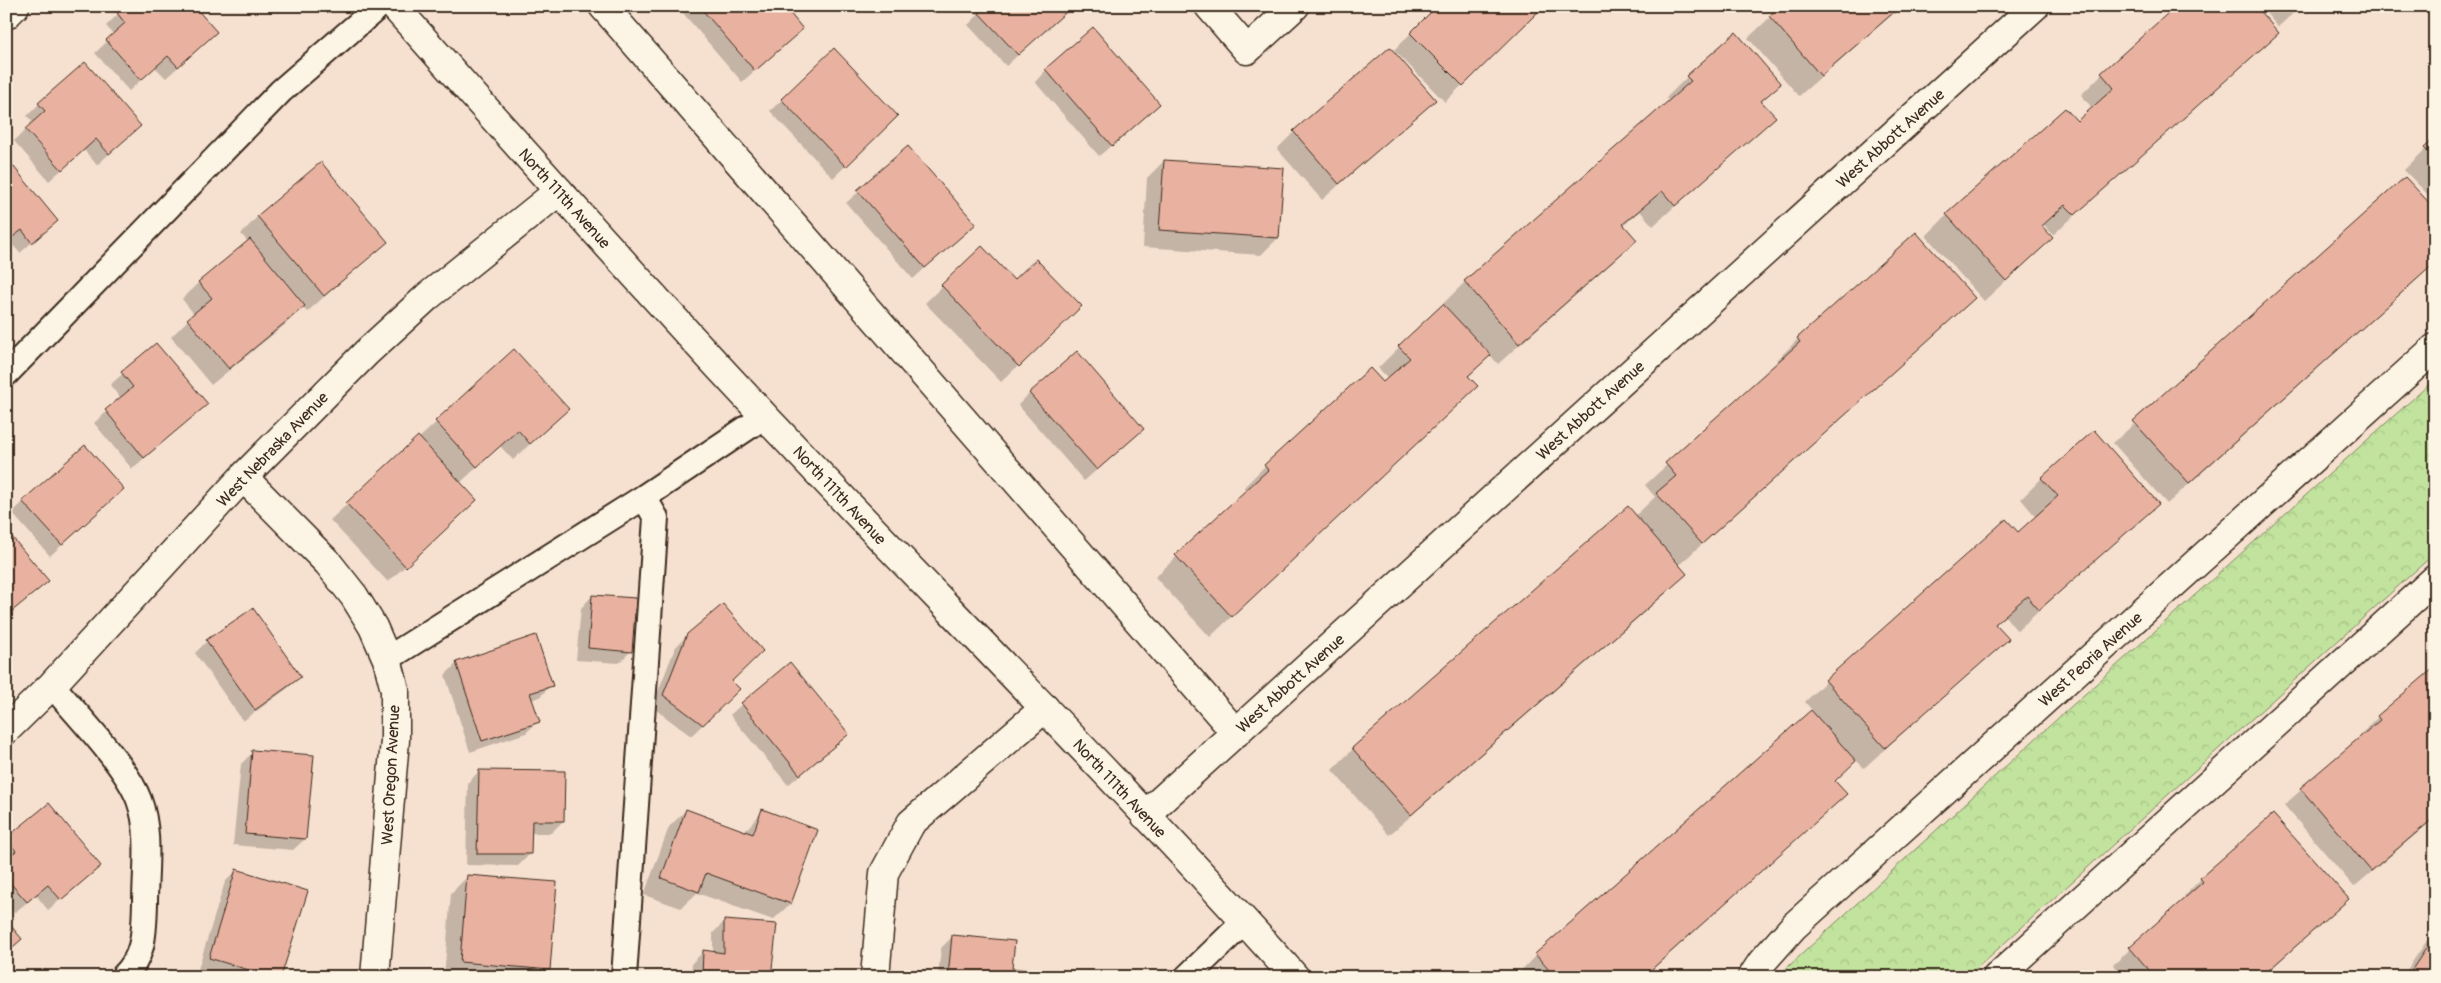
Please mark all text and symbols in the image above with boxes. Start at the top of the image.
street label: West Abbott Avenue [1832,85,1949,193]
street label: North 111th Avenue [514,144,615,253]
street label: West Abbott Avenue [1532,357,1649,465]
street label: West Nebraska Avenue [213,388,333,511]
street label: North 111th Avenue [788,442,890,549]
street label: West Peoria Avenue [2035,608,2147,712]
street label: West Abbott Avenue [1232,630,1349,738]
street label: West Oregon Avenue [377,704,405,846]
street label: North 111th Avenue [1068,735,1170,842]

